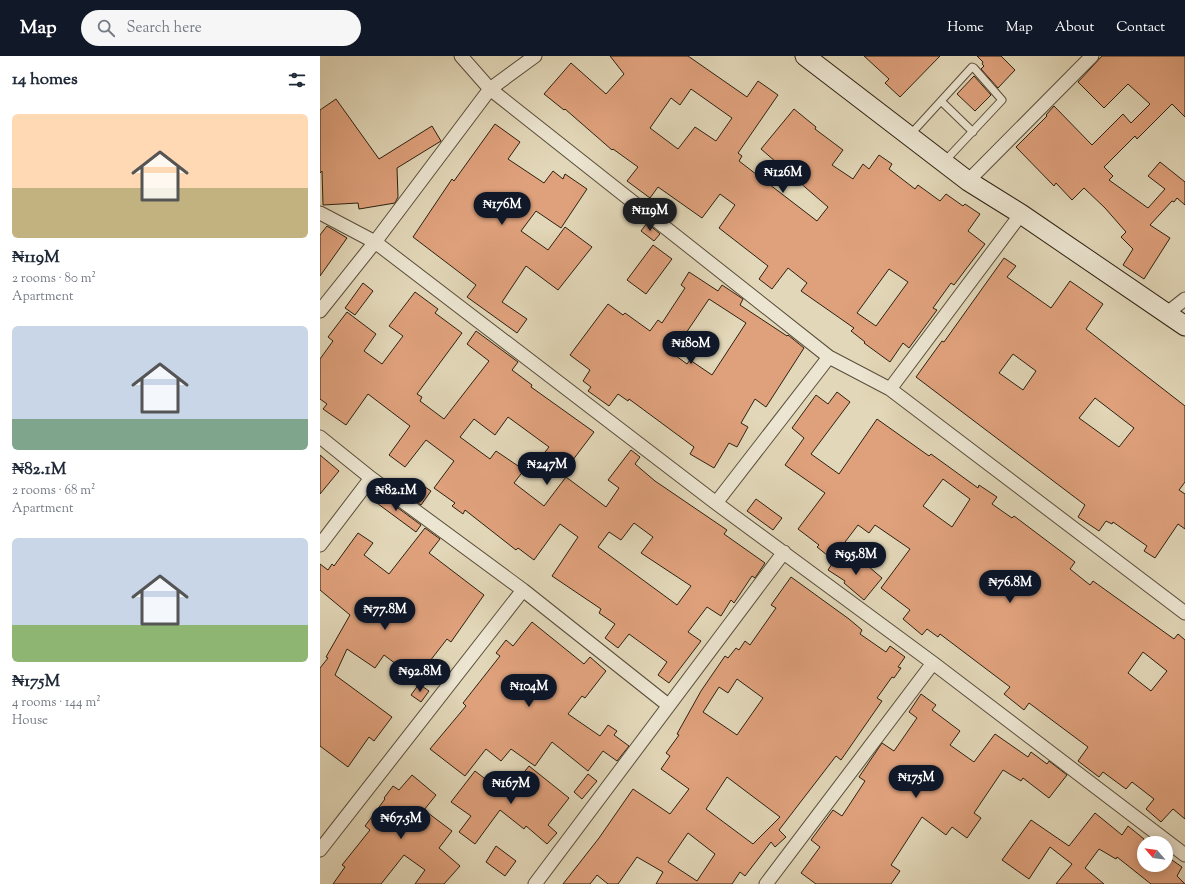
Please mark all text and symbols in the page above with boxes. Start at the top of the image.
search box [81,10,361,46]
text: Map [20,15,57,42]
icon: search [95,17,117,39]
text: Search here [127,18,202,39]
text: Home [947,18,984,38]
text: Map [1006,18,1033,38]
text: About [1055,18,1094,38]
text: Contact [1116,18,1165,38]
text: 14 homes [12,68,78,92]
icon: filters [286,69,308,91]
icon: home [124,140,196,212]
pin: ₦126M [755,160,811,194]
text: ₦126M [764,164,802,182]
pin: ₦176M [474,192,530,226]
text: ₦176M [483,196,521,214]
pin: ₦119M [622,198,678,232]
text: ₦119M [632,202,668,220]
text: ₦119M [12,246,60,270]
text: 2 rooms · 80 m² [12,270,96,288]
text: Apartment [12,288,73,306]
pin: ₦180M [663,331,719,365]
text: ₦180M [672,335,710,353]
icon: home [124,352,196,424]
pin: ₦247M [519,452,575,486]
text: ₦247M [527,456,567,474]
text: ₦82.1M [12,458,66,482]
pin: ₦82.1M [363,478,429,512]
text: 2 rooms · 68 m² [12,482,96,500]
text: ₦82.1M [375,482,417,500]
text: Apartment [12,500,73,518]
pin: ₦95.8M [823,542,889,576]
text: ₦95.8M [835,546,877,564]
icon: home [124,564,196,636]
pin: ₦76.8M [977,570,1043,604]
text: ₦76.8M [988,574,1032,592]
pin: ₦77.8M [352,597,418,631]
text: ₦77.8M [363,601,407,619]
pin: ₦92.8M [387,659,453,693]
text: ₦92.8M [398,663,442,681]
text: ₦175M [12,670,60,694]
pin: ₦104M [501,674,557,708]
text: ₦104M [510,678,548,696]
text: 4 rooms · 144 m² [12,694,101,712]
text: House [12,712,48,730]
pin: ₦175M [888,765,944,799]
text: ₦175M [898,769,934,787]
pin: ₦167M [483,771,539,805]
text: ₦167M [492,775,530,793]
pin: ₦67.5M [368,806,434,840]
text: ₦67.5M [380,810,422,828]
north arrow [1137,836,1173,872]
map controls [1137,836,1173,872]

